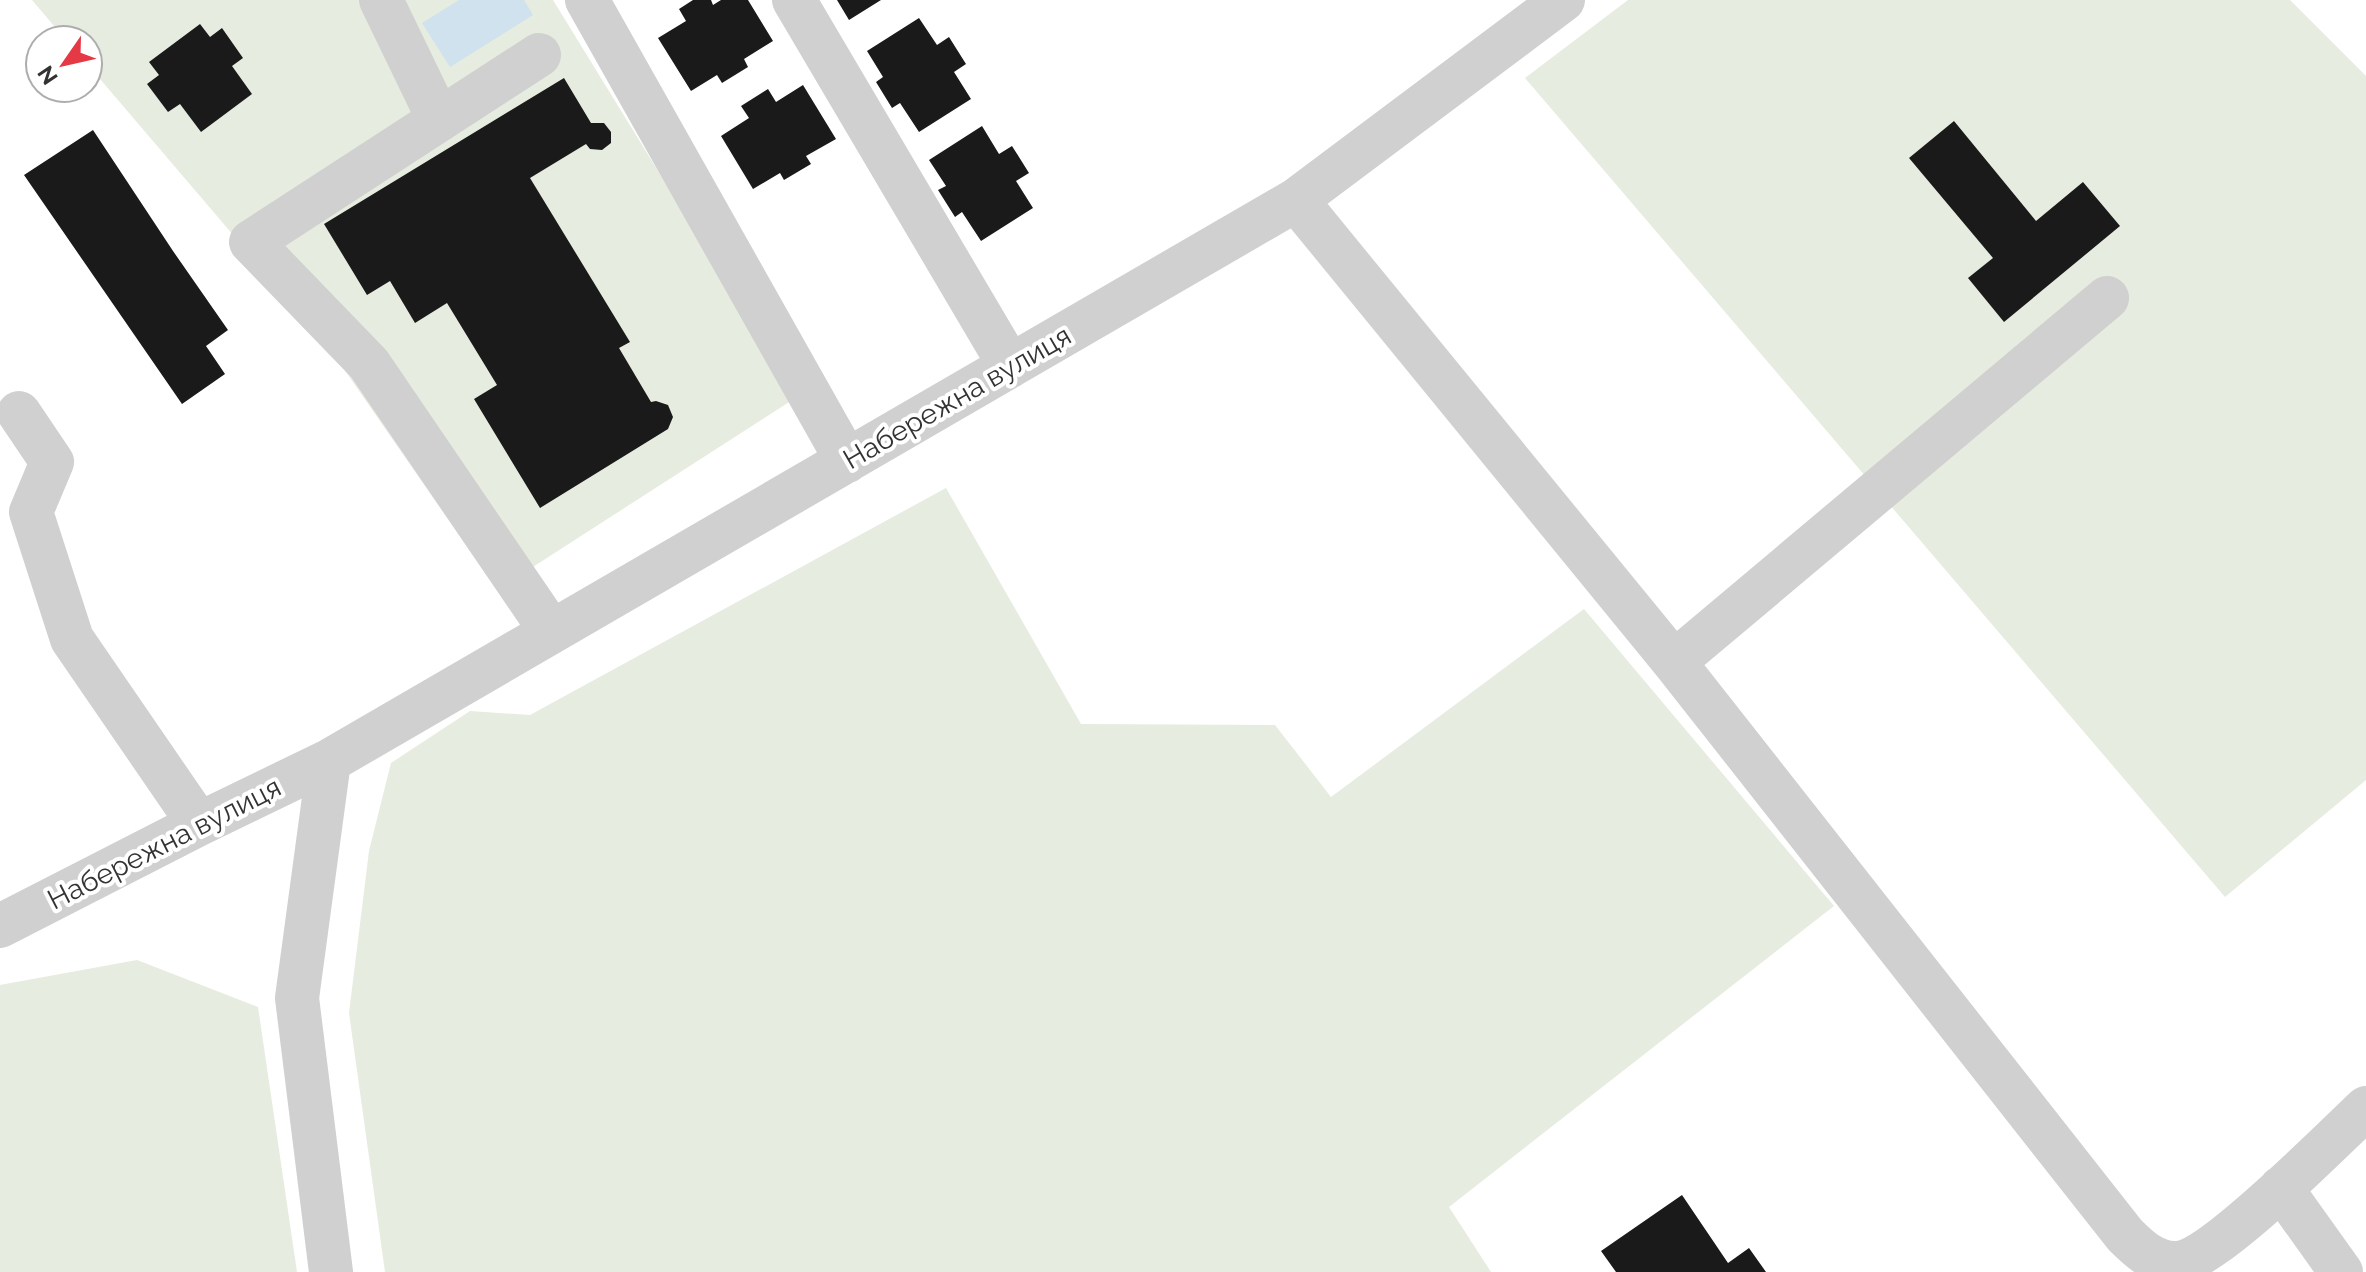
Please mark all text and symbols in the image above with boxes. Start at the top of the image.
north arrow [24,24,104,104]
text: N [32,61,63,89]
street label: Набережна вулиця [838,319,1077,476]
street label: Набережна вулиця [42,770,286,917]

